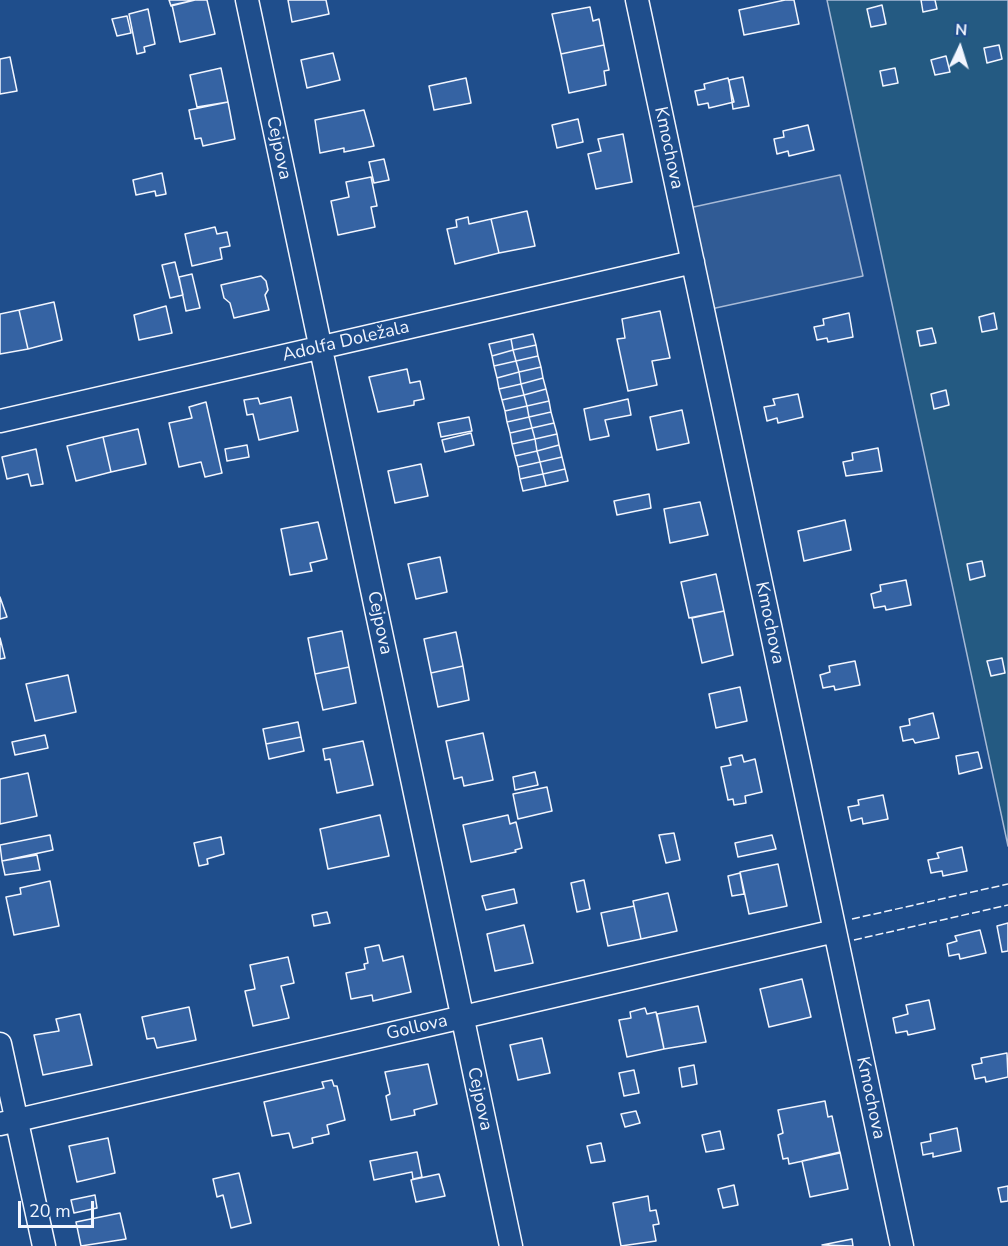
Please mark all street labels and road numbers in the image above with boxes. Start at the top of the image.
street label: Kmochova [649,105,687,191]
street label: Cejpova [261,114,295,182]
street label: Adolfa Doležala [280,317,412,367]
street label: Kmochova [750,580,788,666]
street label: Cejpova [362,589,396,657]
street label: Gollova [384,1010,450,1046]
street label: Kmochova [851,1055,889,1141]
street label: Cejpova [462,1065,496,1133]

